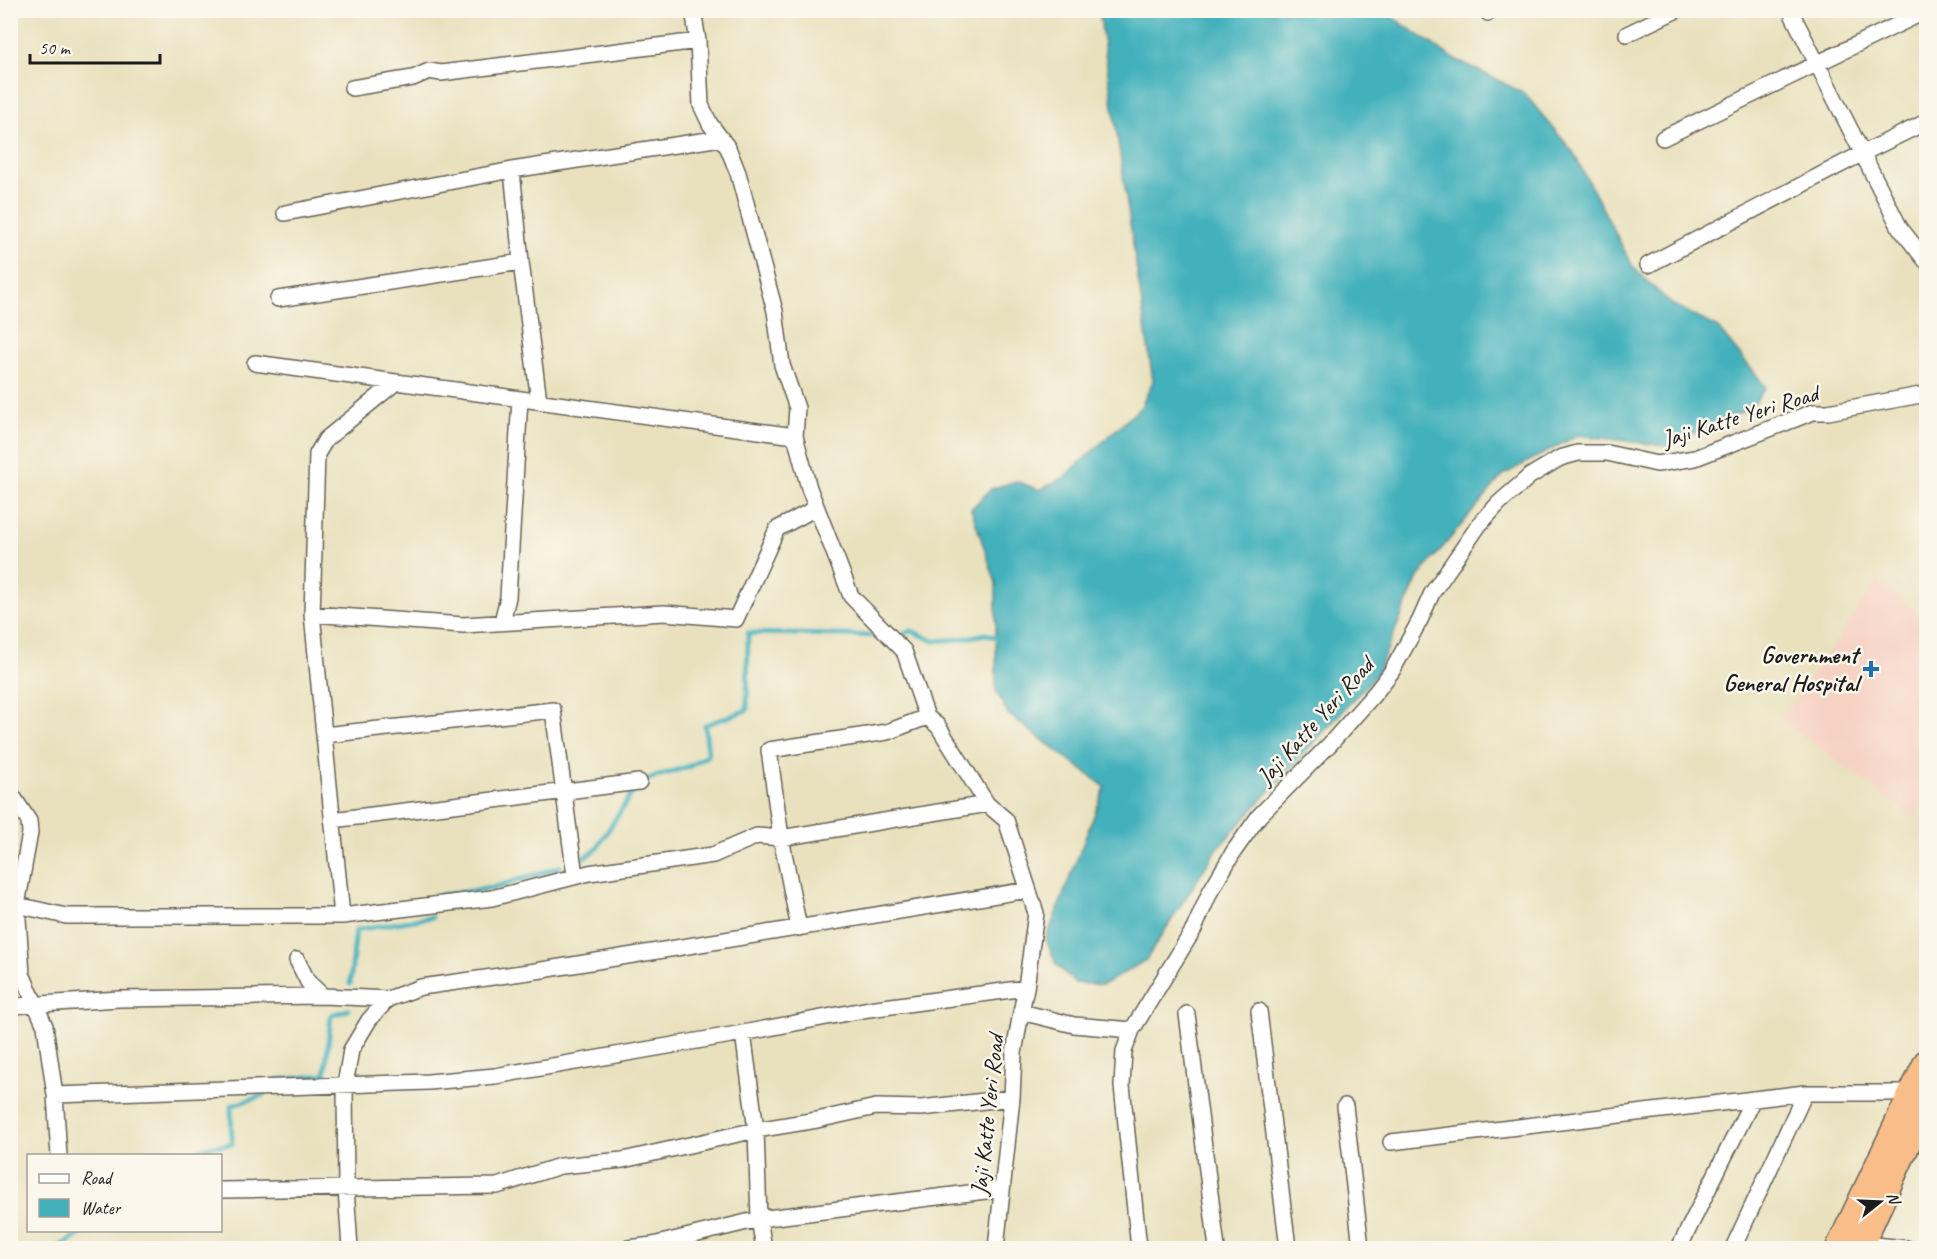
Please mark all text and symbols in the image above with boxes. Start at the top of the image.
scale bar [30,27,160,65]
text: 50 m [39,37,72,59]
street label: Jaji Katte Yeri Road [1658,377,1825,454]
place label: Government General Hospital [1723,640,1863,698]
street label: Jaji Katte Yeri Road [1249,648,1382,792]
marker: Government General Hospital [1862,660,1880,678]
street label: Jaji Katte Yeri Road [964,1030,1011,1198]
legend [27,1154,222,1232]
text: Road [81,1167,114,1189]
north arrow [1850,1172,1910,1232]
text: N [1882,1190,1905,1208]
text: Water [81,1197,122,1219]

